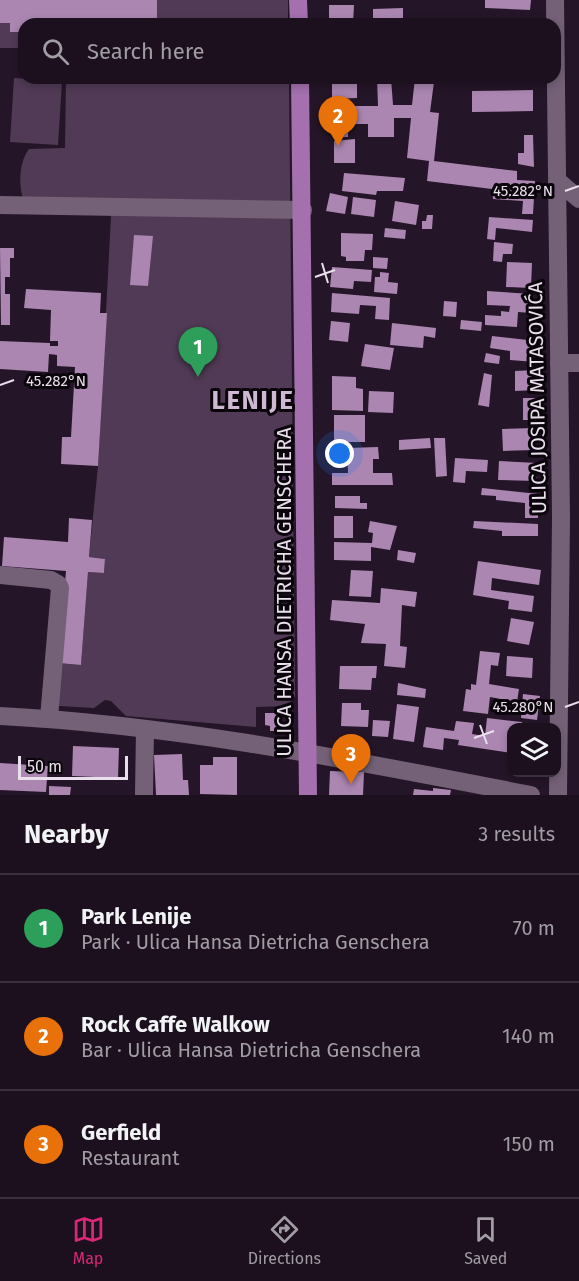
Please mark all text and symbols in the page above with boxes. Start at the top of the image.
search box [18,18,561,84]
icon: search [39,35,72,68]
text: Search here [87,38,205,65]
pin: 2 [318,96,358,146]
text: 45.282°N [493,182,553,200]
street label: ULICA JOSIPA MATASOVIĆA [523,281,551,514]
pin: 1 [178,328,218,377]
text: 45.282°N [26,372,86,390]
district label: LENIJE [212,385,294,416]
street label: ULICA HANSA DIETRICHA GENSCHERA [272,427,296,757]
your location [325,439,354,468]
text: 45.280°N [492,698,554,716]
map controls [507,723,561,777]
button: layers [507,723,561,777]
pin: 3 [332,734,370,784]
scale bar [18,753,128,780]
text: 50 m [27,757,62,776]
text: Nearby [24,819,109,850]
text: 3 results [478,822,555,846]
text: Park Lenije [81,903,191,930]
text: 1 [39,916,48,940]
text: 70 m [513,916,555,940]
text: Park · Ulica Hansa Dietricha Genschera [81,930,430,954]
text: Rock Caffe Walkow [81,1011,270,1038]
text: 2 [38,1024,49,1048]
text: 140 m [502,1024,555,1048]
text: Bar · Ulica Hansa Dietricha Genschera [81,1038,421,1062]
text: Gerfield [81,1119,161,1146]
text: 3 [38,1132,49,1156]
text: 150 m [503,1132,555,1156]
text: Restaurant [81,1146,179,1170]
tab: Map [72,1213,105,1268]
tab: Directions [248,1213,321,1268]
tab: Saved [464,1213,507,1268]

